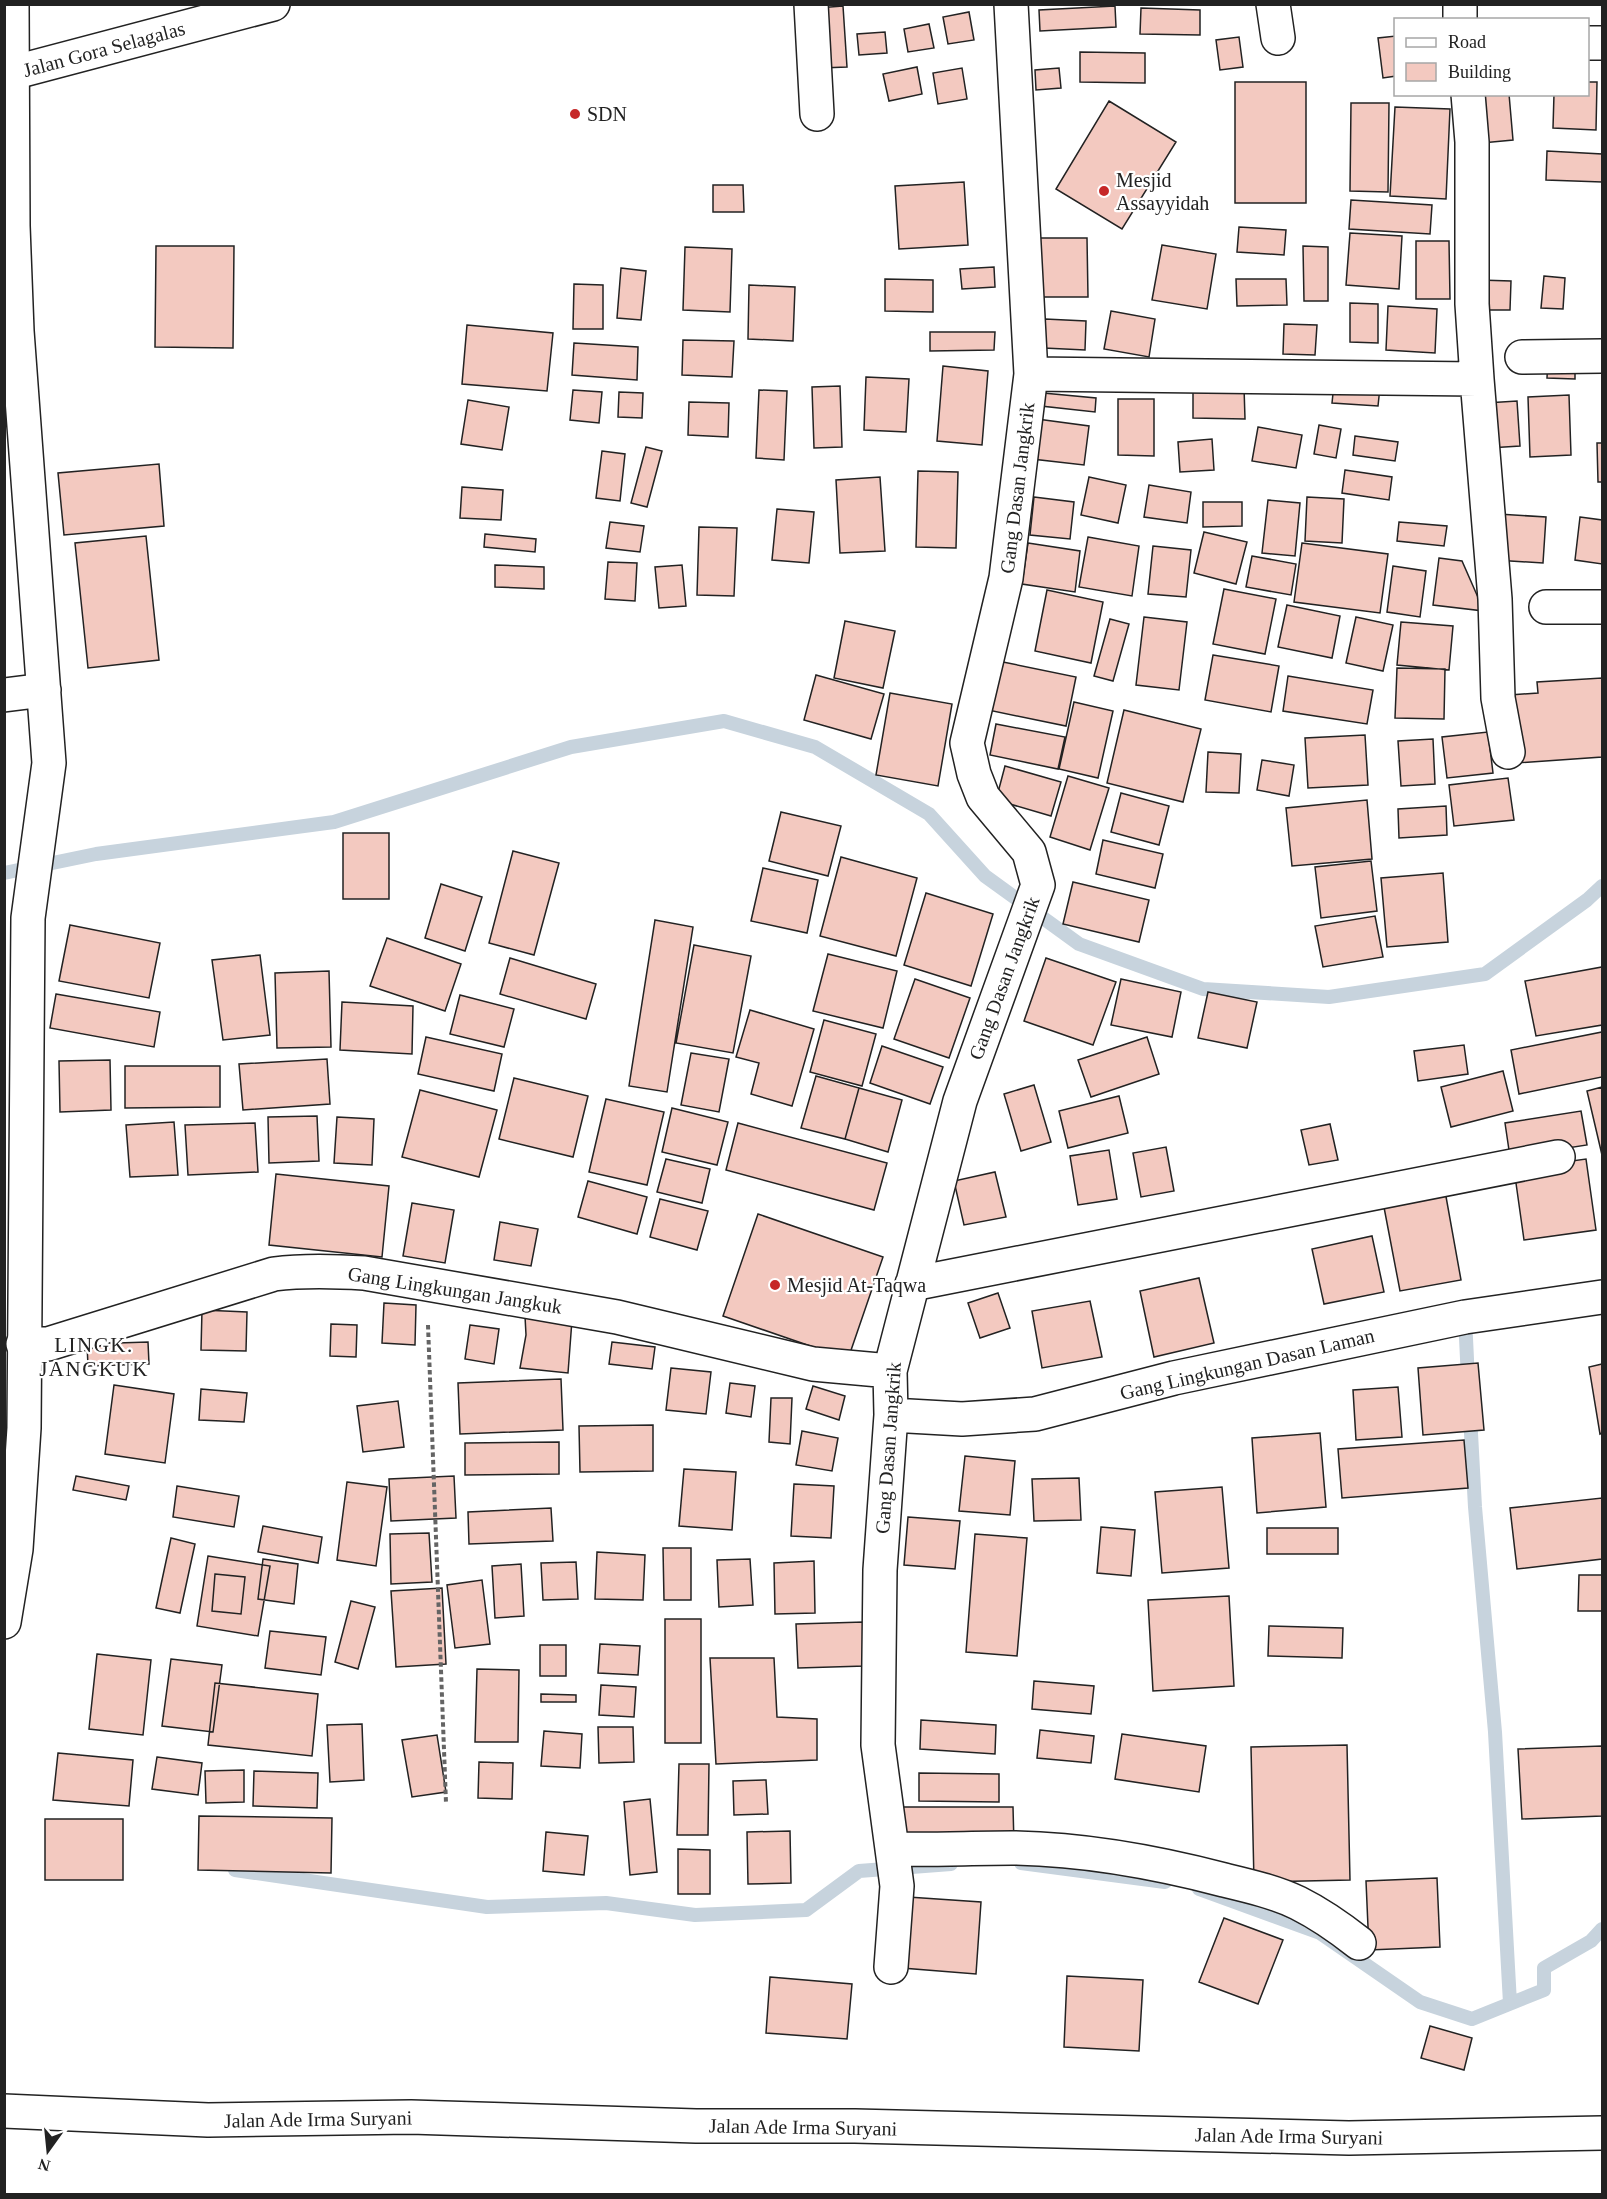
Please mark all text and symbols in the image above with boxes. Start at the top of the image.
street label: Jalan Gora Selagalas [21,17,188,82]
legend [1394,18,1589,96]
text: Road [1448,32,1486,52]
text: Building [1448,62,1511,82]
place label: SDN [587,103,627,125]
marker: SDN [568,107,582,121]
place label: Mesjid Assayyidah [1116,169,1209,215]
marker: Mesjid Assayyidah [1097,184,1111,198]
street label: Gang Dasan Jangkrik [996,401,1039,575]
street label: Gang Dasan Jangkrik [964,893,1045,1063]
street label: Gang Lingkungan Jangkuk [346,1262,564,1319]
place label: Mesjid At-Taqwa [787,1274,926,1297]
marker: Mesjid At-Taqwa [768,1278,782,1292]
street label: Gang Lingkungan Dasan Laman [1118,1324,1377,1405]
district label: LINGK. JANGKUK [39,1333,149,1381]
street label: Gang Dasan Jangkrik [871,1361,906,1535]
street label: Jalan Ade Irma Suryani [224,2106,413,2133]
street label: Jalan Ade Irma Suryani [709,2114,898,2141]
north arrow [18,2121,78,2181]
street label: Jalan Ade Irma Suryani [1195,2123,1384,2150]
text: N [36,2155,52,2175]

